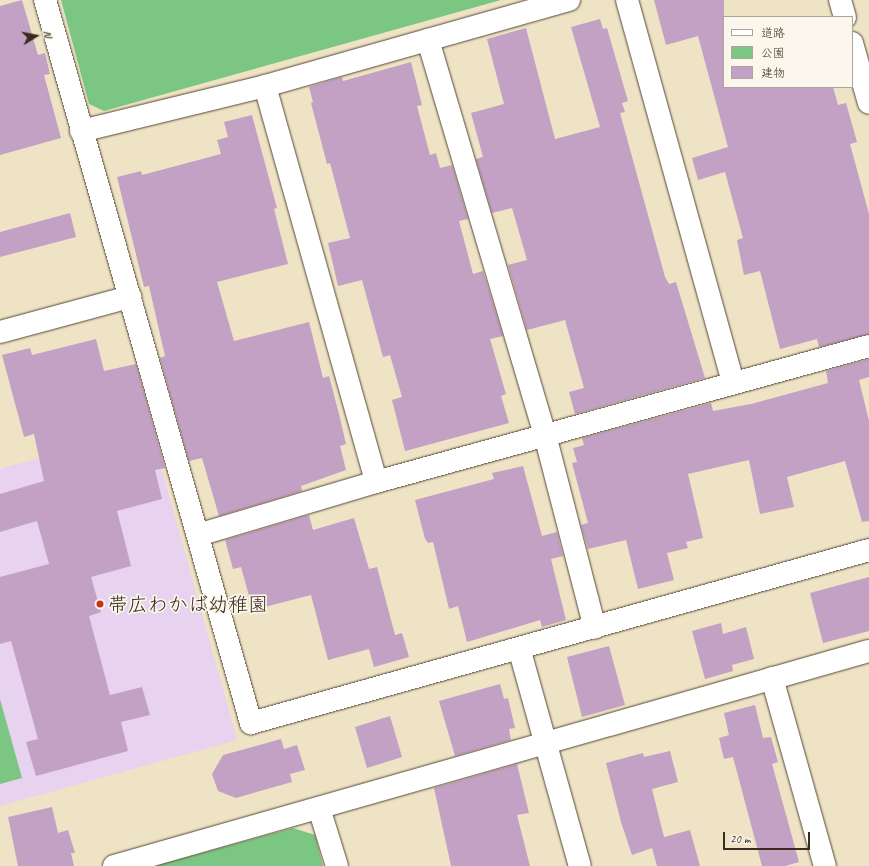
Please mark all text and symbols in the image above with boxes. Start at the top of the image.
north arrow [16,16,56,56]
legend [723,16,853,88]
text: 道路 [761,25,785,41]
text: N [40,29,55,38]
text: 公園 [761,45,785,61]
text: 建物 [761,65,785,81]
place label: 帯広わかば幼稚園 [108,592,268,616]
marker: 帯広わかば幼稚園 [95,599,105,609]
scale bar [725,824,812,850]
text: 20 m [730,831,750,847]

